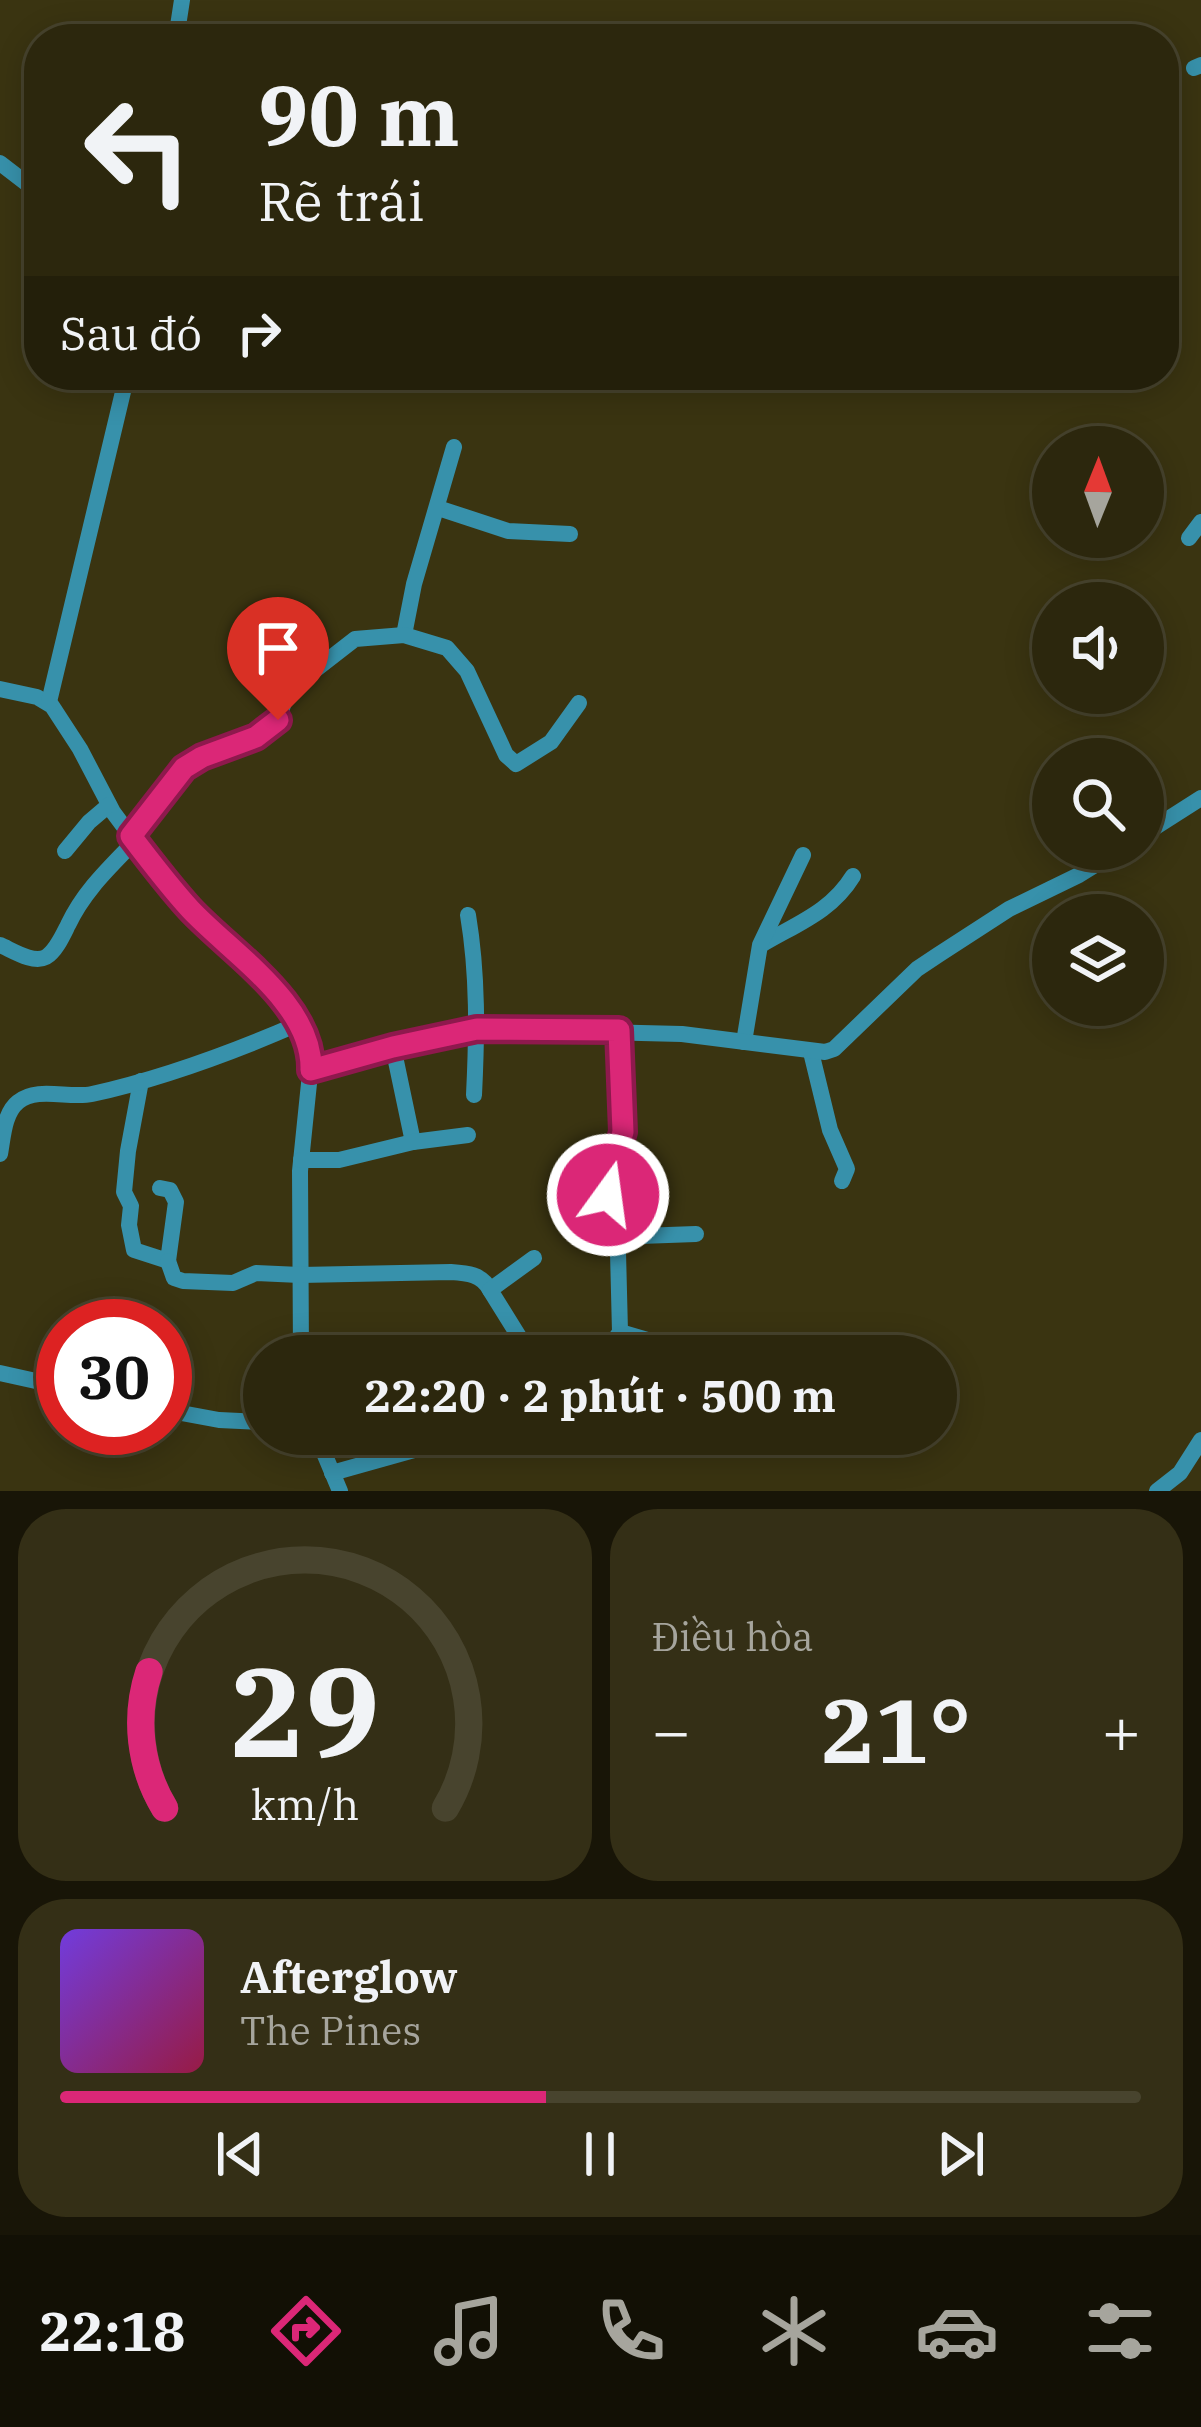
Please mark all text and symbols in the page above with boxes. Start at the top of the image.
text: 90 m [258,60,460,169]
icon: left [60,72,216,228]
text: Rẽ trái [258,166,424,236]
icon: right [226,300,292,366]
text: Sau đó [60,304,202,362]
north arrow [1032,426,1164,558]
map controls [1032,426,1164,1026]
button: sound [1032,582,1164,714]
pin [227,597,329,720]
icon: arrive [245,615,311,681]
button: search [1032,738,1164,870]
button: layers [1032,894,1164,1026]
position arrow [545,1132,671,1258]
speed limit sign: 30 [36,1299,192,1455]
text: 22:20 · 2 phút · 500 m [364,1366,836,1424]
text: Điều hòa [652,1611,813,1662]
text: 29 [230,1629,380,1791]
text: 21° [821,1671,971,1788]
text: − [652,1687,691,1773]
text: + [1101,1687,1141,1773]
text: km/h [251,1776,359,1832]
text: Afterglow [240,1947,458,2005]
text: The Pines [240,2005,421,2056]
icon: previous [207,2121,273,2187]
icon: pause [567,2121,633,2187]
icon: next [928,2121,994,2187]
icon: directions [264,2289,348,2373]
icon: music [427,2289,511,2373]
icon: phone [589,2289,673,2373]
icon: climate [752,2289,836,2373]
icon: car [915,2289,999,2373]
icon: filters [1078,2289,1162,2373]
text: 22:18 [39,2296,185,2366]

